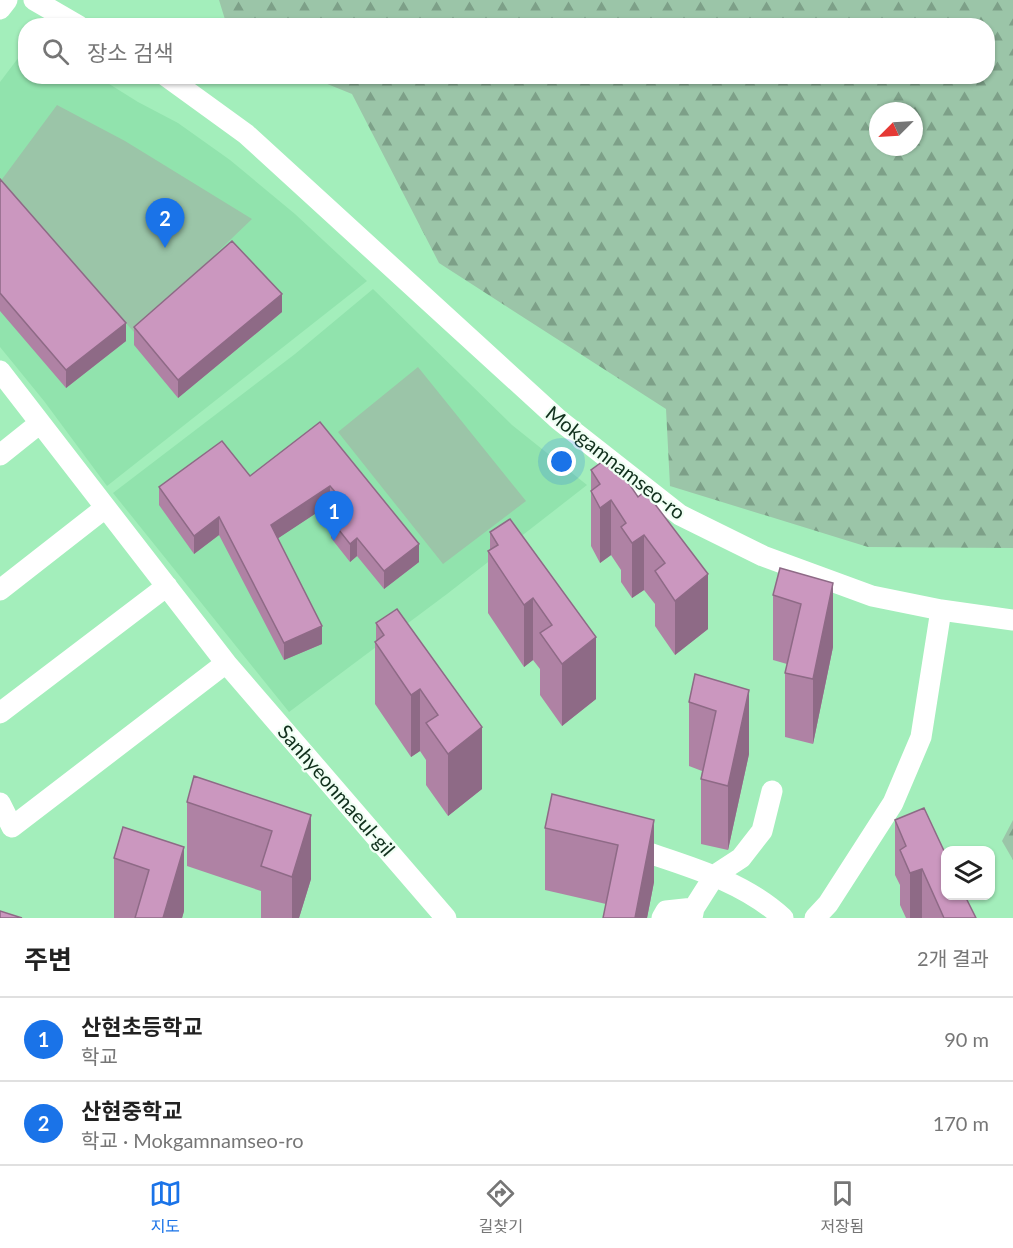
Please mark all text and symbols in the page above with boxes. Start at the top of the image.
search box [18,18,995,84]
icon: search [39,35,72,68]
text: 장소 검색 [87,39,174,66]
north arrow [869,102,923,156]
pin: 2 [146,198,184,248]
street label: Mokgamnamseo-ro [542,400,690,524]
your location [547,447,576,476]
pin: 1 [314,492,354,541]
street label: Sanhyeonmaeul-gil [273,719,401,861]
map controls [941,846,995,900]
button: layers [941,846,995,900]
text: 주변 [24,943,72,975]
text: 2개 결과 [917,946,989,970]
text: 산현초등학교 [81,1013,202,1040]
text: 1 [38,1027,49,1051]
text: 90 m [944,1027,989,1051]
text: 학교 [81,1044,118,1068]
text: 산현중학교 [81,1097,182,1124]
text: 2 [38,1111,49,1135]
text: 170 m [933,1111,989,1135]
text: 학교 · Mokgamnamseo-ro [81,1128,304,1152]
tab: 지도 [149,1177,182,1237]
tab: 길찾기 [479,1177,523,1237]
tab: 저장됨 [820,1177,864,1237]

